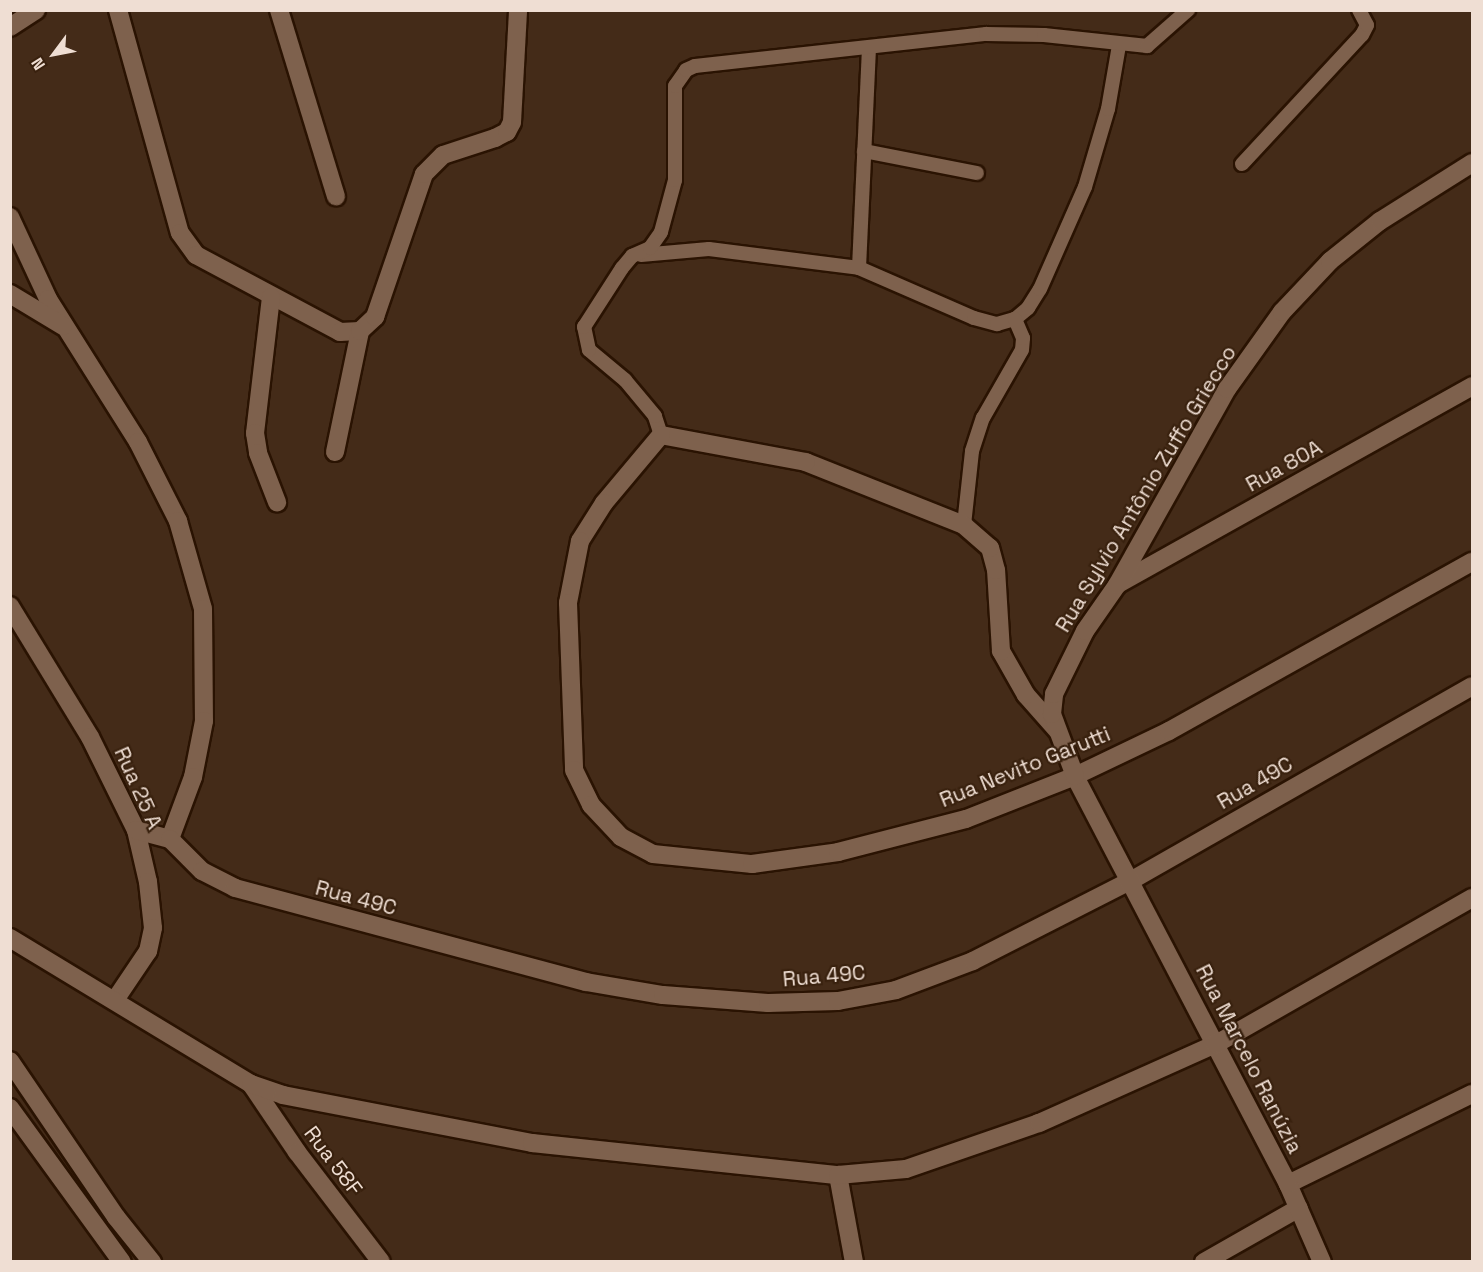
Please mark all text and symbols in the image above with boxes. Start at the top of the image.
north arrow [24,24,84,84]
text: N [27,54,50,74]
street label: Rua Sylvio Antônio Zuffo Griecco [1050,341,1242,637]
street label: Rua 80A [1241,435,1327,497]
street label: Rua Nevito Garutti [936,721,1114,813]
street label: Rua 25 A [109,743,167,833]
street label: Rua 49C [1213,751,1297,815]
street label: Rua 49C [313,875,399,921]
street label: Rua 49C [782,960,866,992]
street label: Rua Marcelo Ranúzia [1190,960,1308,1158]
street label: Rua 58F [299,1121,367,1201]

